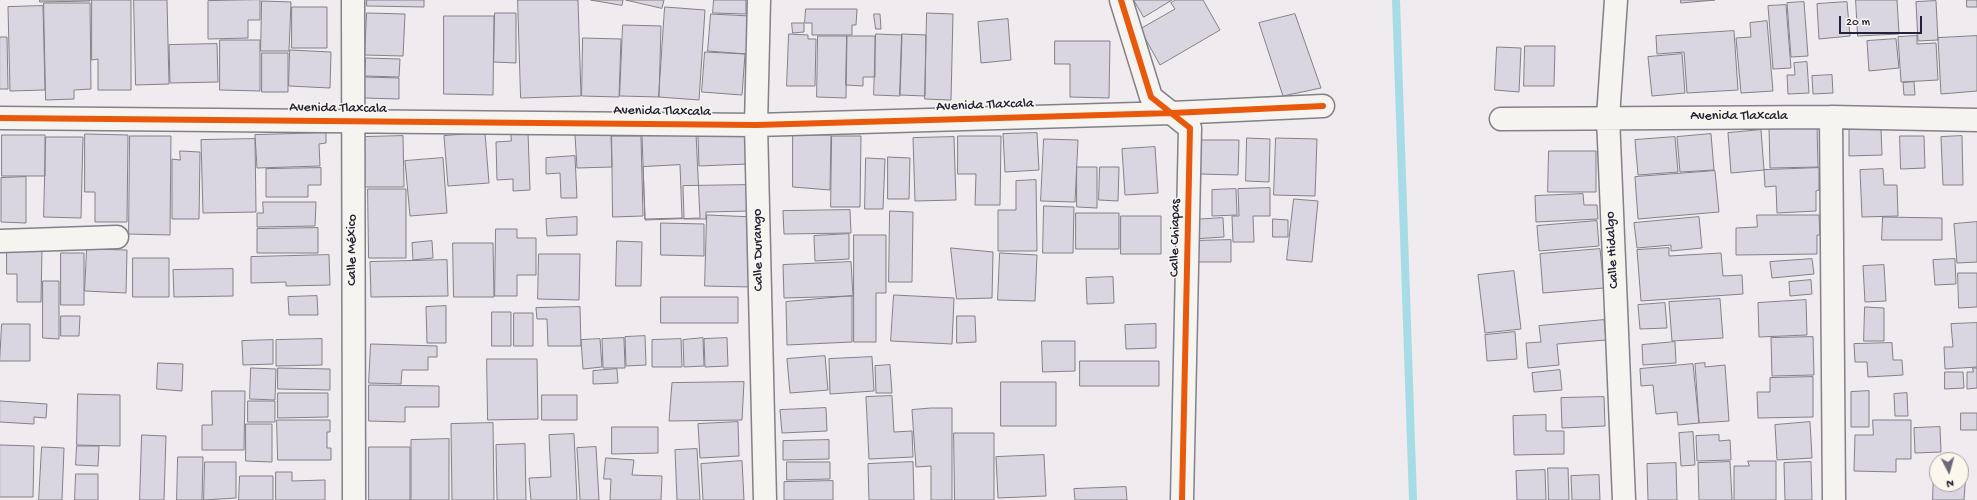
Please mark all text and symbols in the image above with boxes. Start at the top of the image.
scale bar [1841,8,1924,34]
text: 20 m [1846,16,1870,30]
street label: Avenida Tlaxcala [936,96,1034,116]
street label: Avenida Tlaxcala [289,100,387,118]
street label: Avenida Tlaxcala [613,103,711,121]
street label: Avenida Tlaxcala [1690,109,1788,125]
street label: Calle Chiapas [1167,199,1185,277]
street label: Calle Durango [750,209,768,291]
street label: Calle Hidalgo [1603,211,1623,289]
street label: Calle México [345,214,361,286]
north arrow [1929,452,1969,492]
text: N [1946,477,1954,489]

